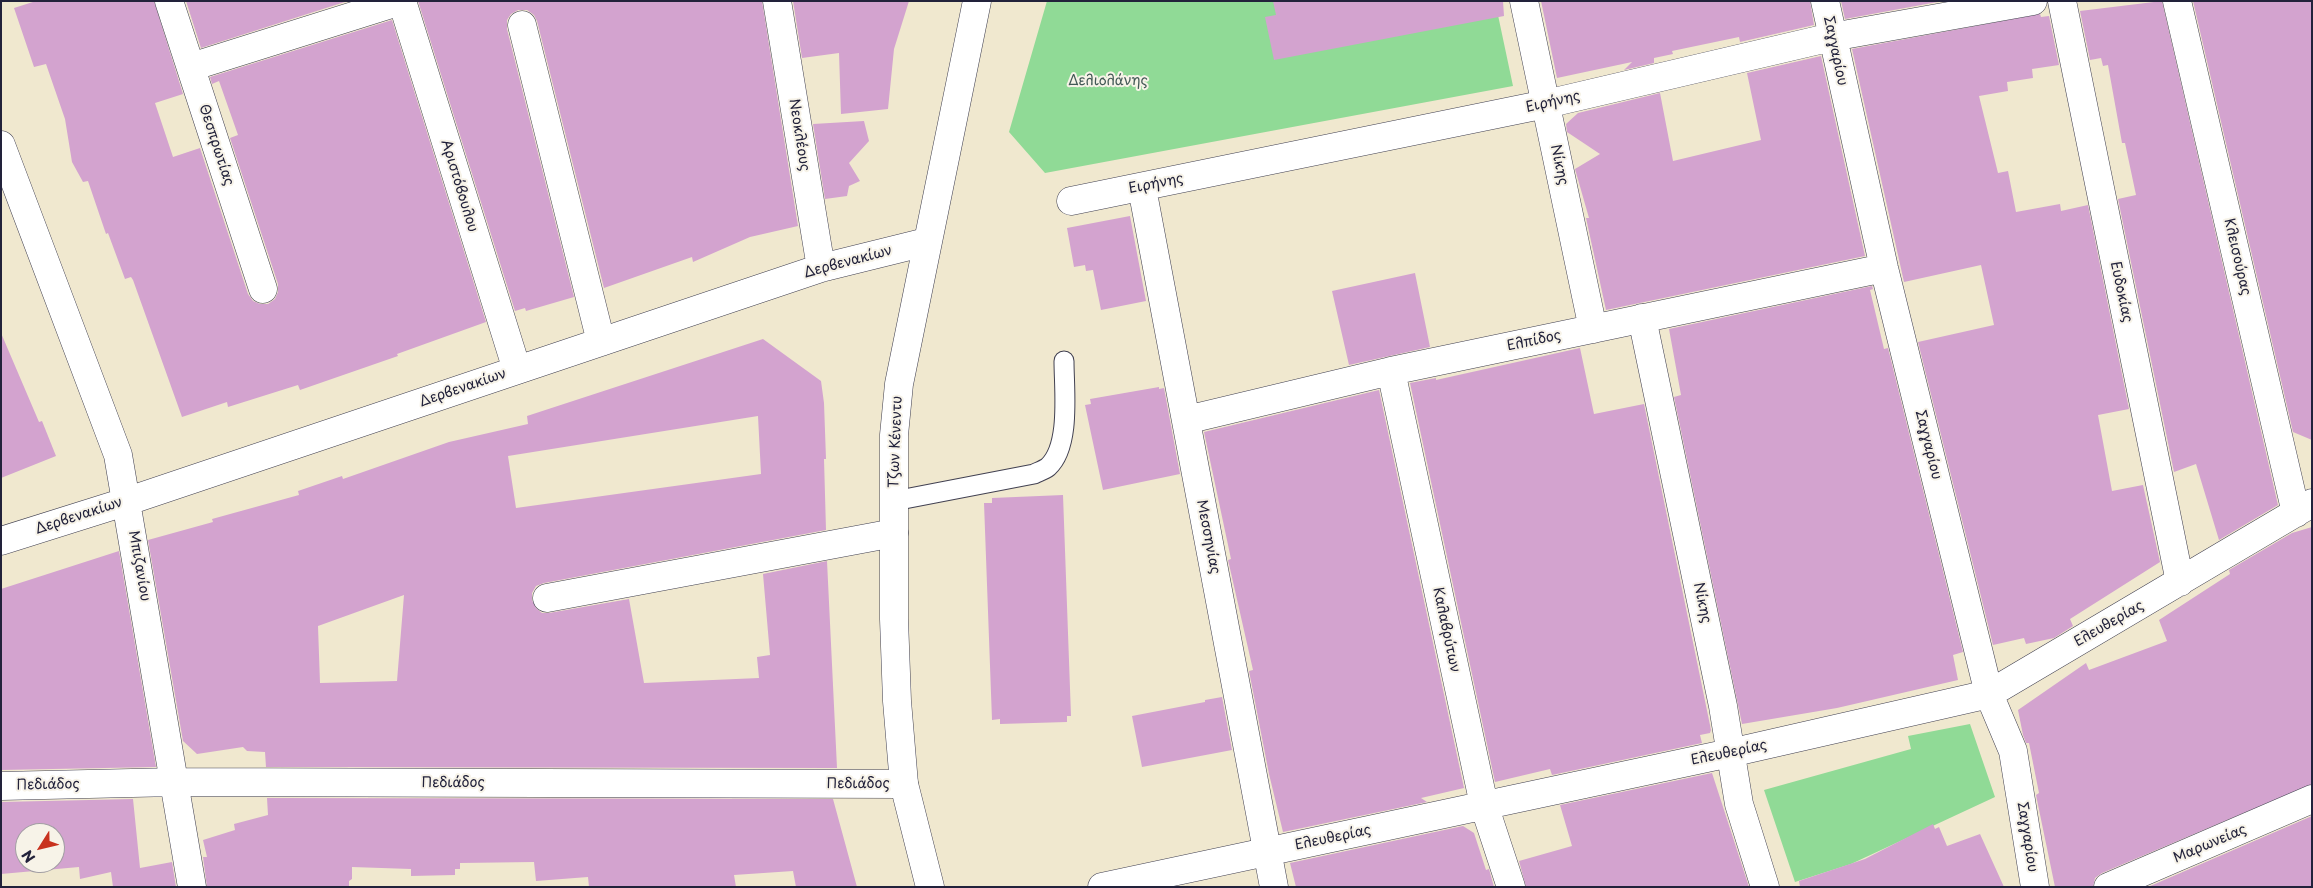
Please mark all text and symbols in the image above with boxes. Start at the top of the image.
street label: Σαγγαρίου [1819,15,1851,87]
park label: Δελιολάνης [1068,73,1148,89]
street label: Ειρήνης [1524,88,1582,116]
street label: Νεοκλέους [785,98,813,172]
street label: Θεσπρωτίας [195,102,237,188]
street label: Αριστόβουλου [437,138,481,234]
street label: Νίκης [1547,143,1571,187]
street label: Ειρήνης [1127,170,1185,198]
street label: Κλεισούρας [2220,217,2254,297]
street label: Δερβενακίων [802,242,894,282]
street label: Ευδοκίας [2106,260,2136,324]
street label: Ελπίδος [1505,327,1563,355]
street label: Δερβενακίων [417,365,509,411]
street label: Τζων Κένεντυ [886,395,906,489]
street label: Σαγγαρίου [1911,409,1945,481]
street label: Δερβενακίων [33,494,125,538]
street label: Μεσσηνίας [1193,498,1223,576]
street label: Μπιζανίου [125,529,153,603]
street label: Νίκης [1690,581,1714,625]
street label: Καλαβρύτων [1429,586,1463,674]
street label: Ελευθερίας [2071,597,2147,651]
street label: Ελευθερίας [1689,737,1769,769]
street label: Πεδιάδος [421,775,485,791]
street label: Πεδιάδος [16,776,80,794]
street label: Πεδιάδος [826,776,890,792]
street label: Σαγγαρίου [2013,801,2041,873]
street label: Μαρωνείας [2171,821,2249,867]
street label: Ελευθερίας [1293,822,1373,854]
north arrow [15,823,65,873]
text: N [17,846,40,867]

